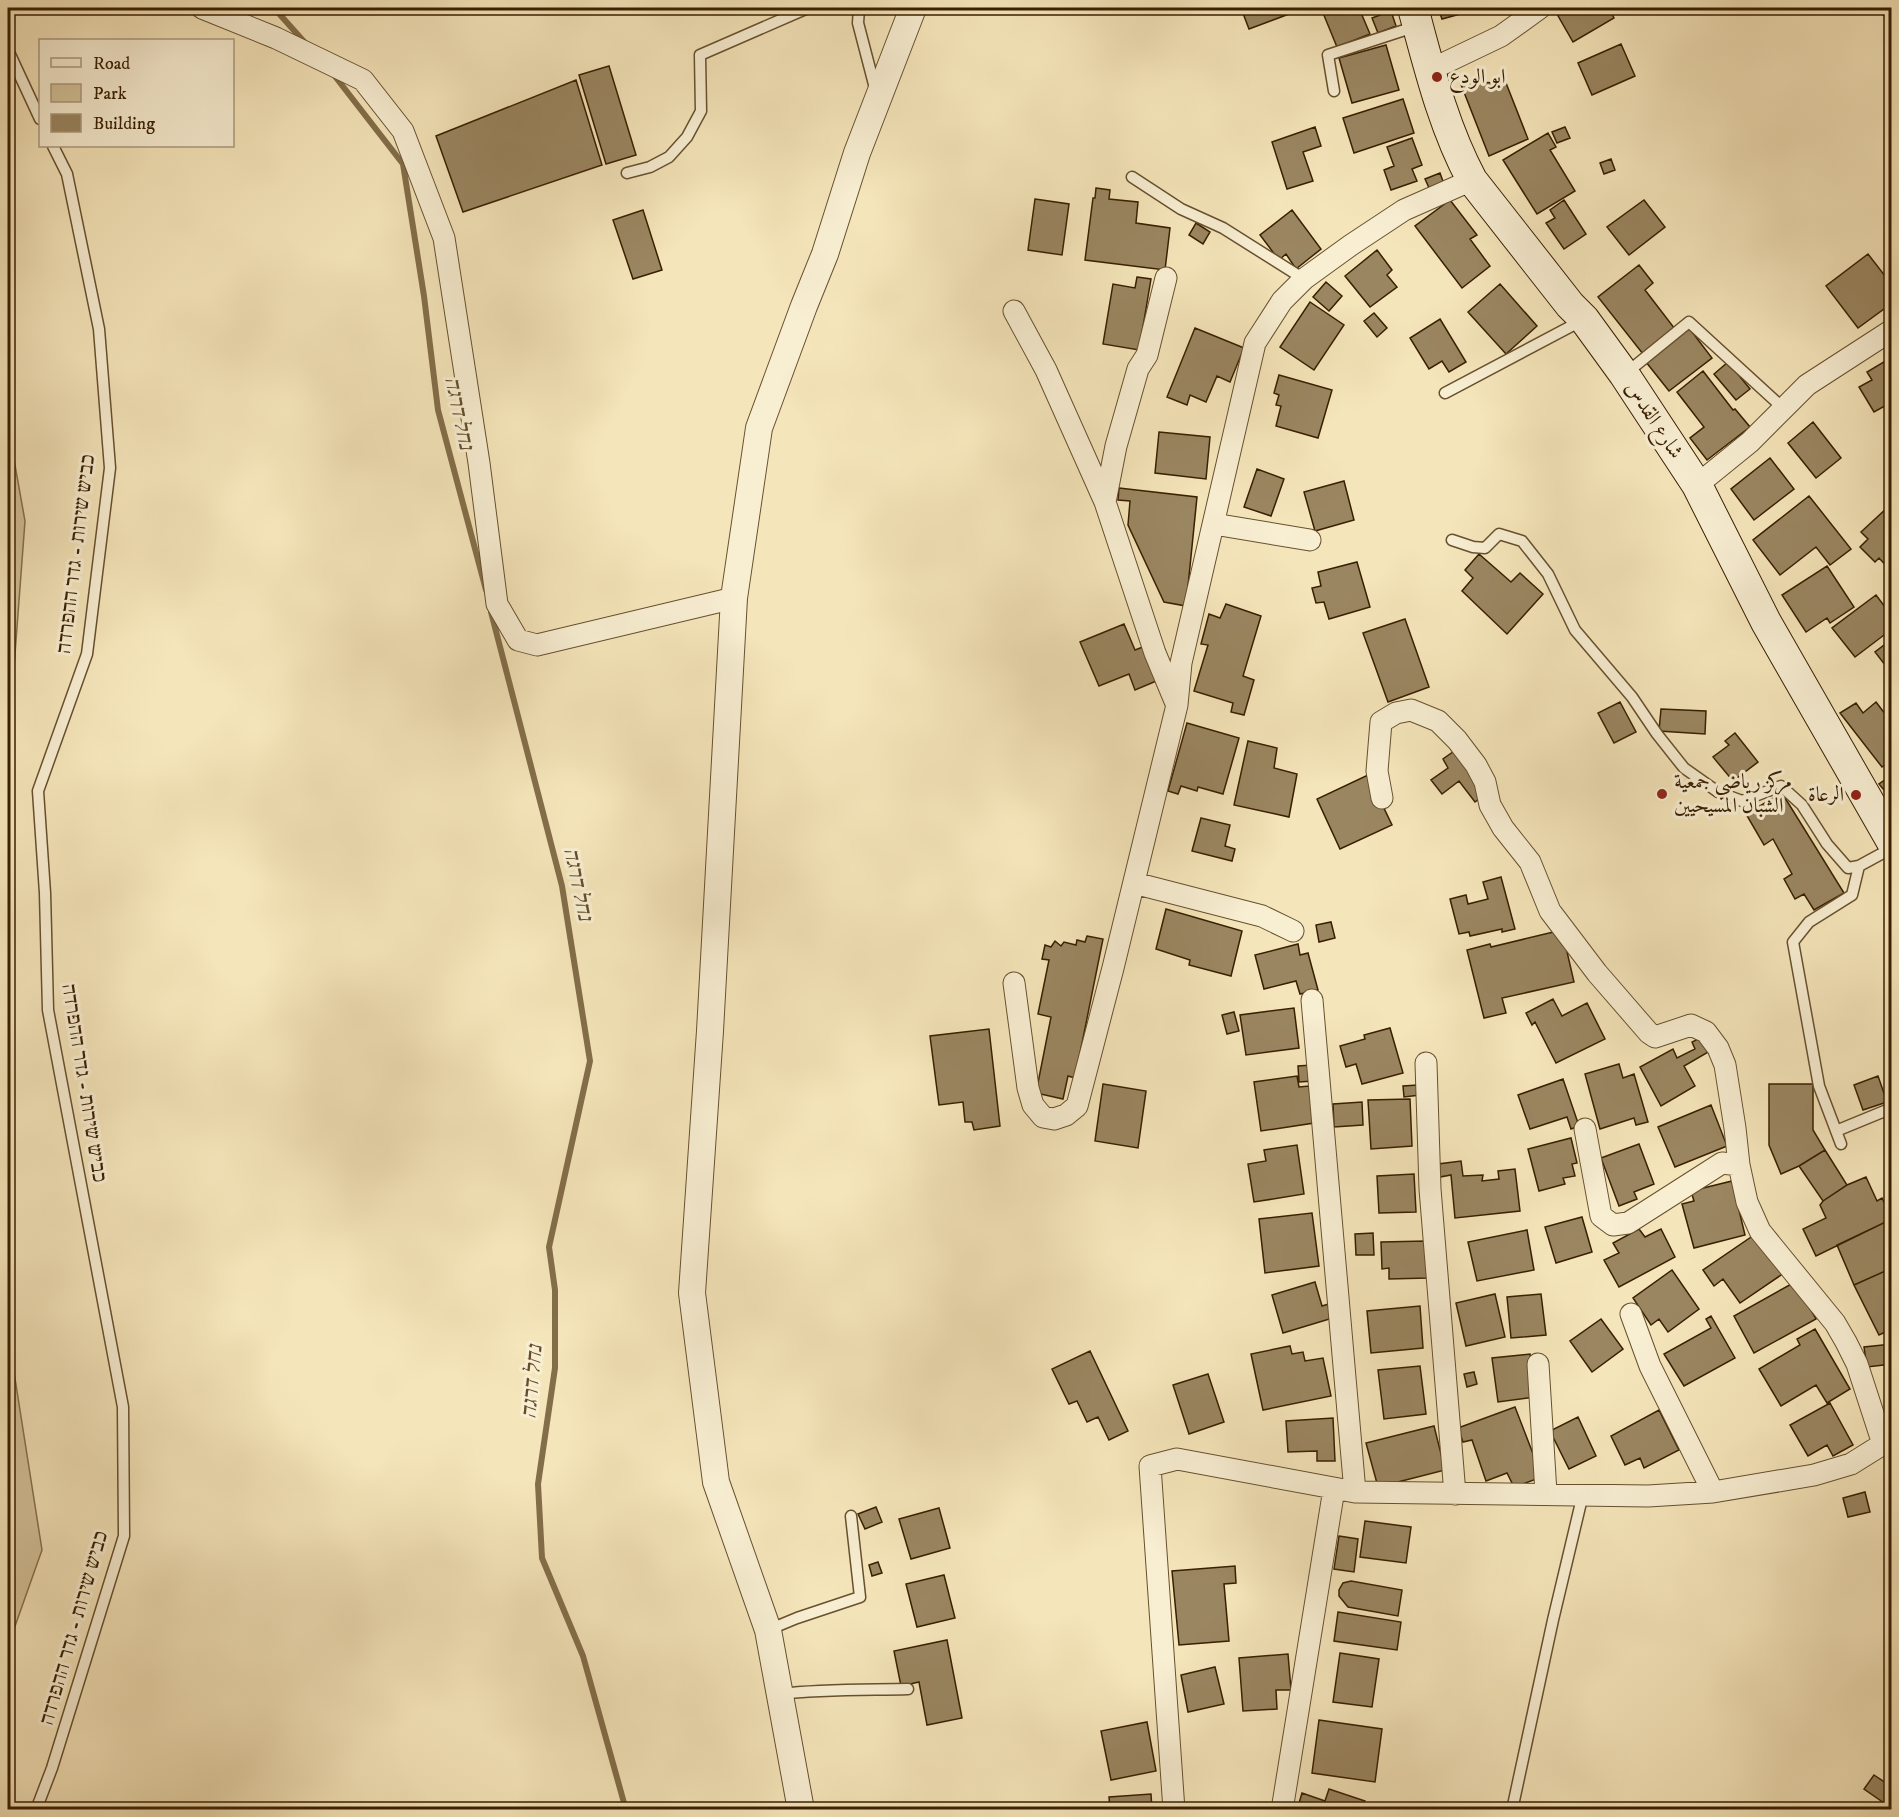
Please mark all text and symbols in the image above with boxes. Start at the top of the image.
legend [39,39,234,147]
text: Road [93,53,130,75]
place label: ابو الودع [1449,64,1506,94]
marker: ابو الودع [1430,70,1444,84]
text: Park [93,83,127,105]
text: Building [93,113,155,135]
water label: נחל דרגה [438,374,480,454]
street label: شارع القدس [1616,376,1689,466]
street label: כביש שירות - גדר ההפרדה [51,453,101,655]
place label: مركز رياضي جمعية الشبان المسيحيين [1674,769,1792,819]
place label: الرعاة [1808,782,1844,808]
marker: مركز رياضي جمعية الشبان المسيحيين [1655,787,1669,801]
marker: الرعاة [1849,788,1863,802]
water label: נחל דרגה [557,845,599,925]
street label: כביש שירות - גדר ההפרדה [55,982,113,1184]
water label: נחל דרגה [515,1342,549,1420]
street label: כביש שירות - גדר ההפרדה [34,1528,114,1728]

